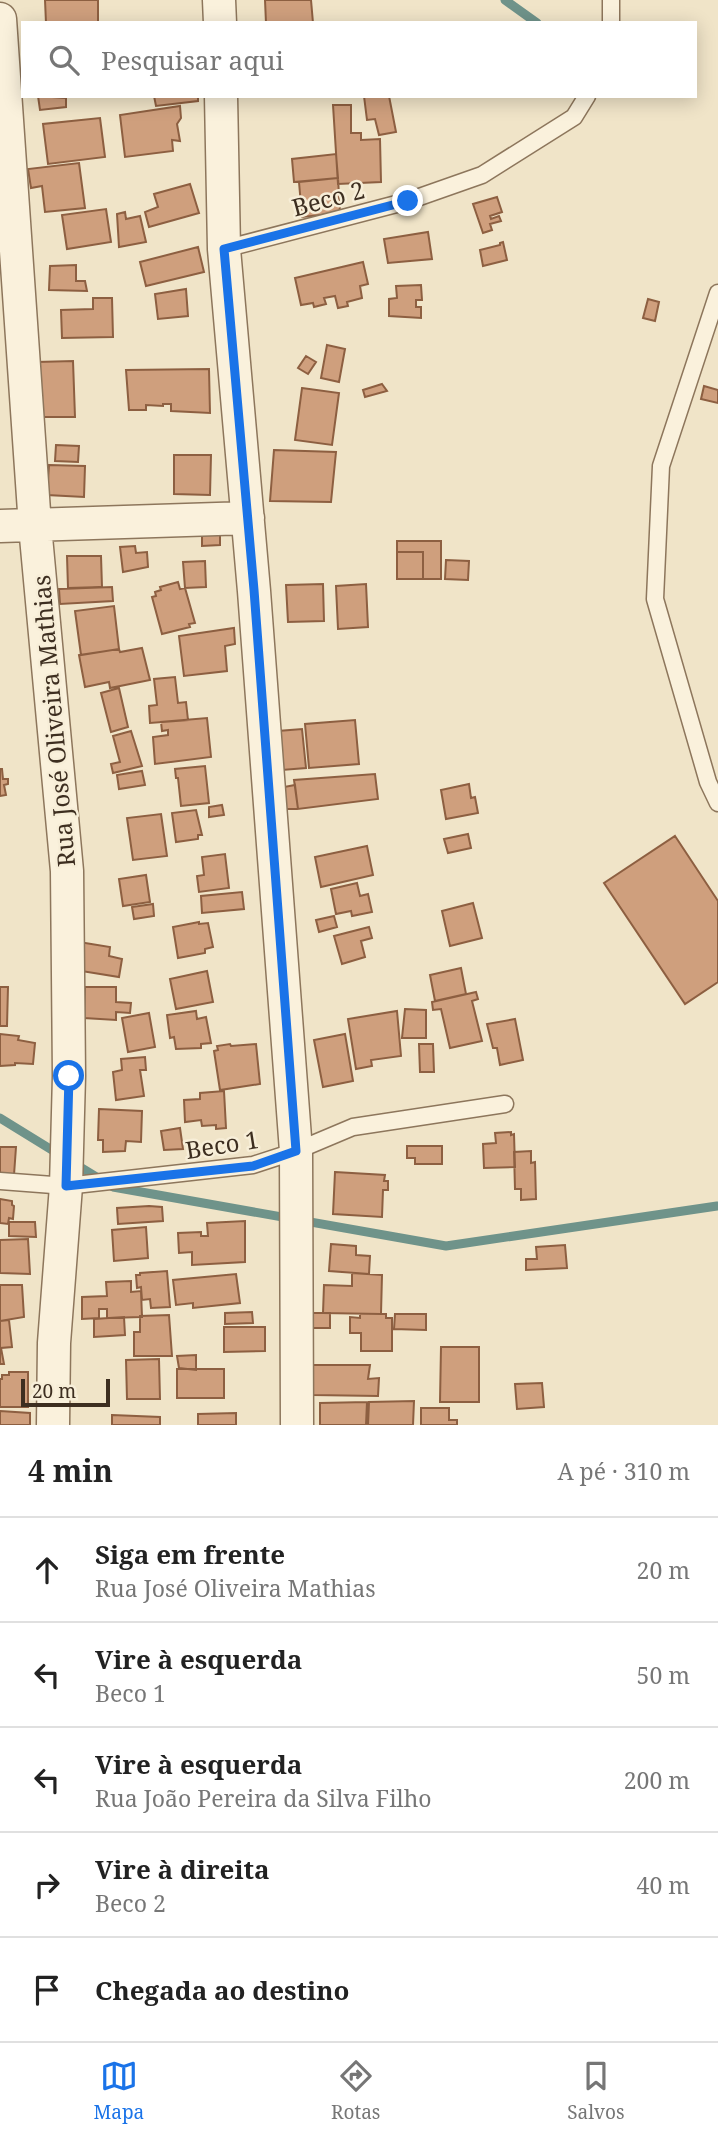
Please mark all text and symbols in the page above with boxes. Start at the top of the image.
search box [21,21,697,98]
icon: search [45,41,83,79]
text: Pesquisar aqui [101,42,284,78]
street label: Beco 2 [288,173,368,223]
route end [392,185,423,216]
street label: Rua José Oliveira Mathias [24,574,82,868]
route start [53,1060,84,1091]
street label: Beco 1 [183,1122,261,1166]
scale bar [21,1376,110,1408]
text: 20 m [32,1378,76,1404]
text: 4 min [28,1450,113,1491]
text: A pé · 310 m [557,1455,690,1487]
text: Siga em frente [95,1536,285,1572]
icon: ahead [28,1551,66,1589]
text: 20 m [637,1554,690,1586]
text: Rua José Oliveira Mathias [95,1572,376,1604]
text: Vire à esquerda [95,1641,302,1677]
icon: left [28,1656,66,1694]
text: 50 m [637,1659,690,1691]
text: Beco 1 [95,1677,166,1709]
text: Vire à esquerda [95,1746,302,1782]
icon: left [28,1761,66,1799]
text: 200 m [624,1764,690,1796]
text: Rua João Pereira da Silva Filho [95,1782,432,1814]
text: Vire à direita [95,1851,270,1887]
icon: right [28,1866,66,1904]
text: 40 m [637,1869,690,1901]
text: Beco 2 [95,1887,166,1919]
icon: arrive [28,1971,66,2009]
text: Chegada ao destino [95,1972,350,2008]
tab: Mapa [93,2057,144,2125]
tab: Rotas [331,2057,380,2125]
tab: Salvos [567,2057,625,2125]

